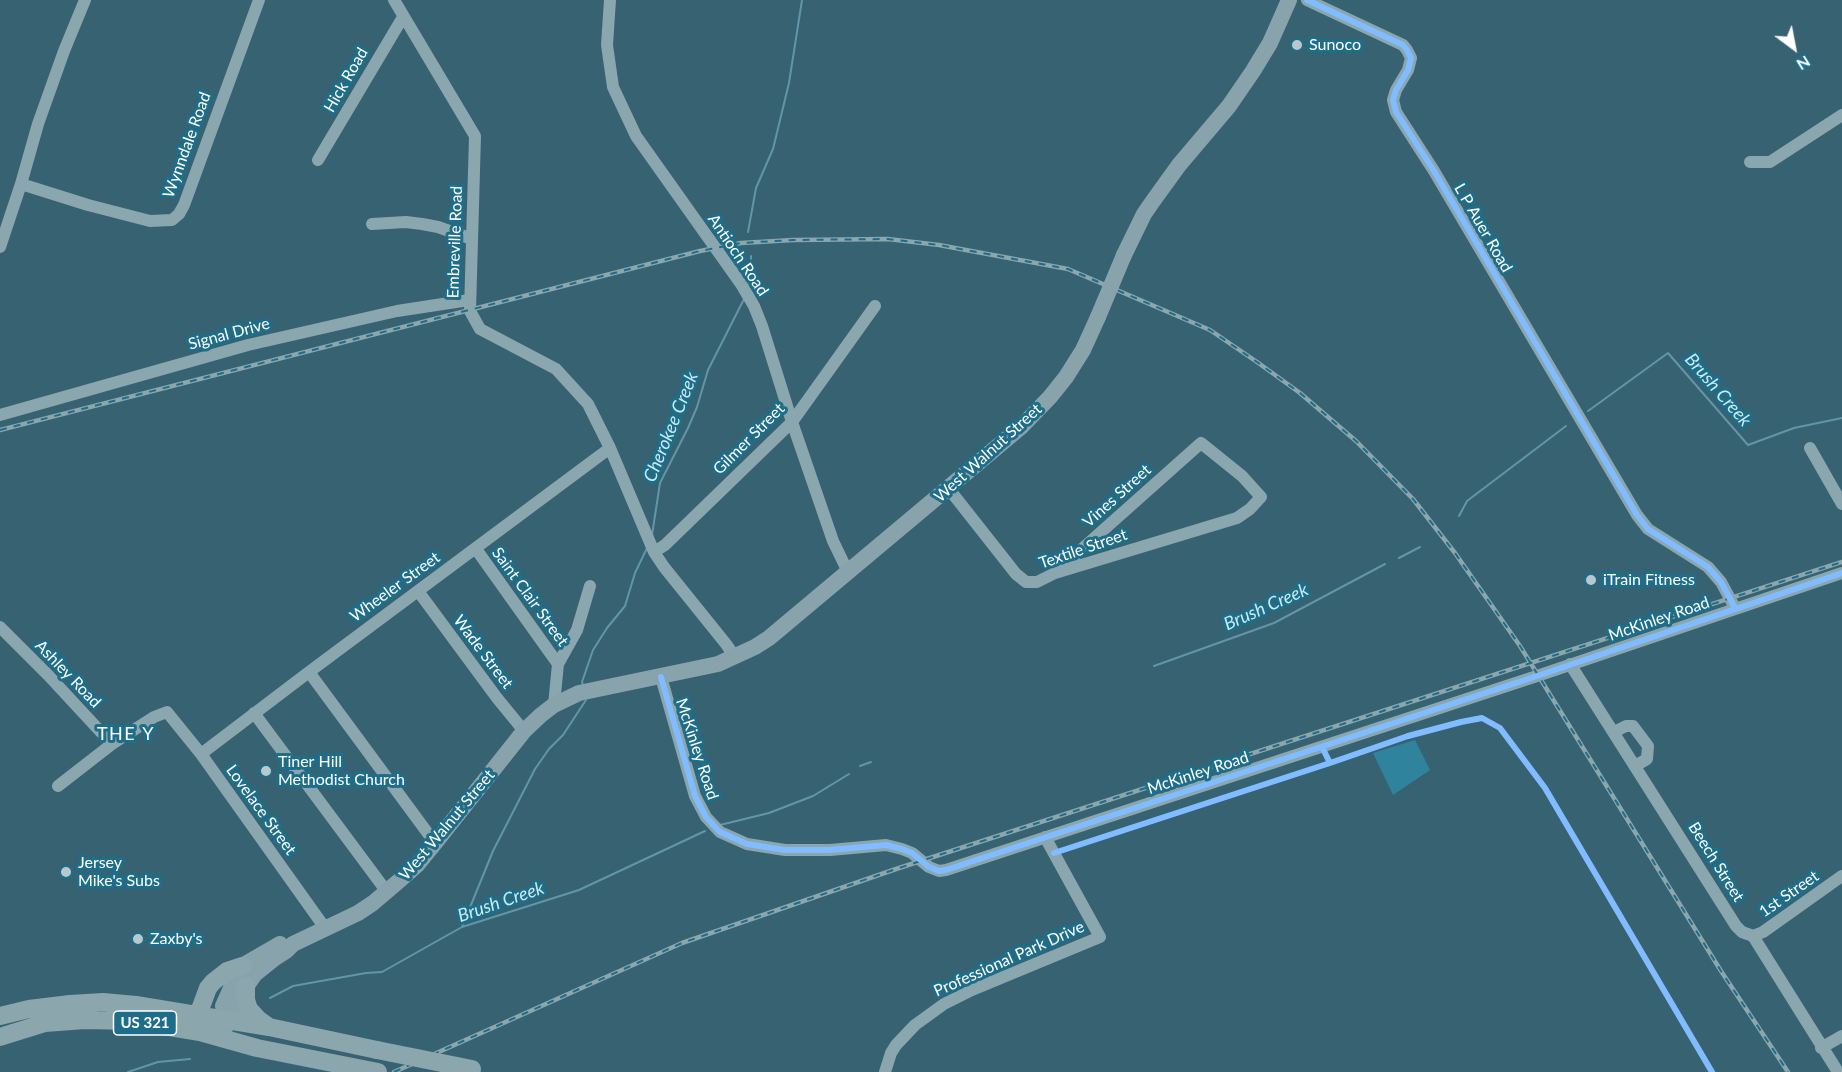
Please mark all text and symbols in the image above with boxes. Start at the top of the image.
north arrow [1764,18,1824,78]
place label: Sunoco [1309,35,1361,55]
marker: Sunoco [1290,38,1304,52]
street label: Hick Road [320,44,372,116]
text: N [1794,52,1814,75]
street label: Wynndale Road [159,89,215,201]
street label: L P Auer Road [1450,180,1516,276]
street label: Embreville Road [443,185,467,299]
street label: Antioch Road [704,210,772,300]
street label: Signal Drive [186,314,272,354]
water label: Brush Creek [1680,349,1756,431]
water label: Cherokee Creek [639,369,703,485]
street label: Gilmer Street [709,399,789,479]
street label: West Walnut Street [930,400,1046,506]
street label: Vines Street [1079,460,1155,532]
street label: Textile Street [1036,525,1130,573]
street label: Saint Clair Street [488,544,572,650]
street label: Wheeler Street [346,548,444,626]
place label: iTrain Fitness [1603,570,1695,590]
marker: iTrain Fitness [1584,573,1598,587]
water label: Brush Creek [1221,579,1311,635]
street label: McKinley Road [1606,593,1712,645]
street label: Wade Street [449,611,517,693]
street label: Ashley Road [31,636,105,712]
street label: McKinley Road [672,696,722,802]
district label: THE Y [97,723,155,745]
street label: McKinley Road [1145,748,1251,798]
place label: Tiner Hill Methodist Church [278,752,405,790]
street label: Lovelace Street [222,761,300,859]
marker: Tiner Hill Methodist Church [259,764,273,778]
street label: West Walnut Street [395,766,499,884]
street label: Beech Street [1684,819,1748,905]
place label: Jersey Mike's Subs [78,853,160,891]
marker: Jersey Mike's Subs [59,865,73,879]
street label: 1st Street [1756,867,1822,921]
water label: Brush Creek [455,877,547,927]
street label: Professional Park Drive [931,917,1087,1001]
place label: Zaxby's [150,929,203,949]
marker: Zaxby's [131,932,145,946]
road number: US 321 [114,1011,176,1035]

